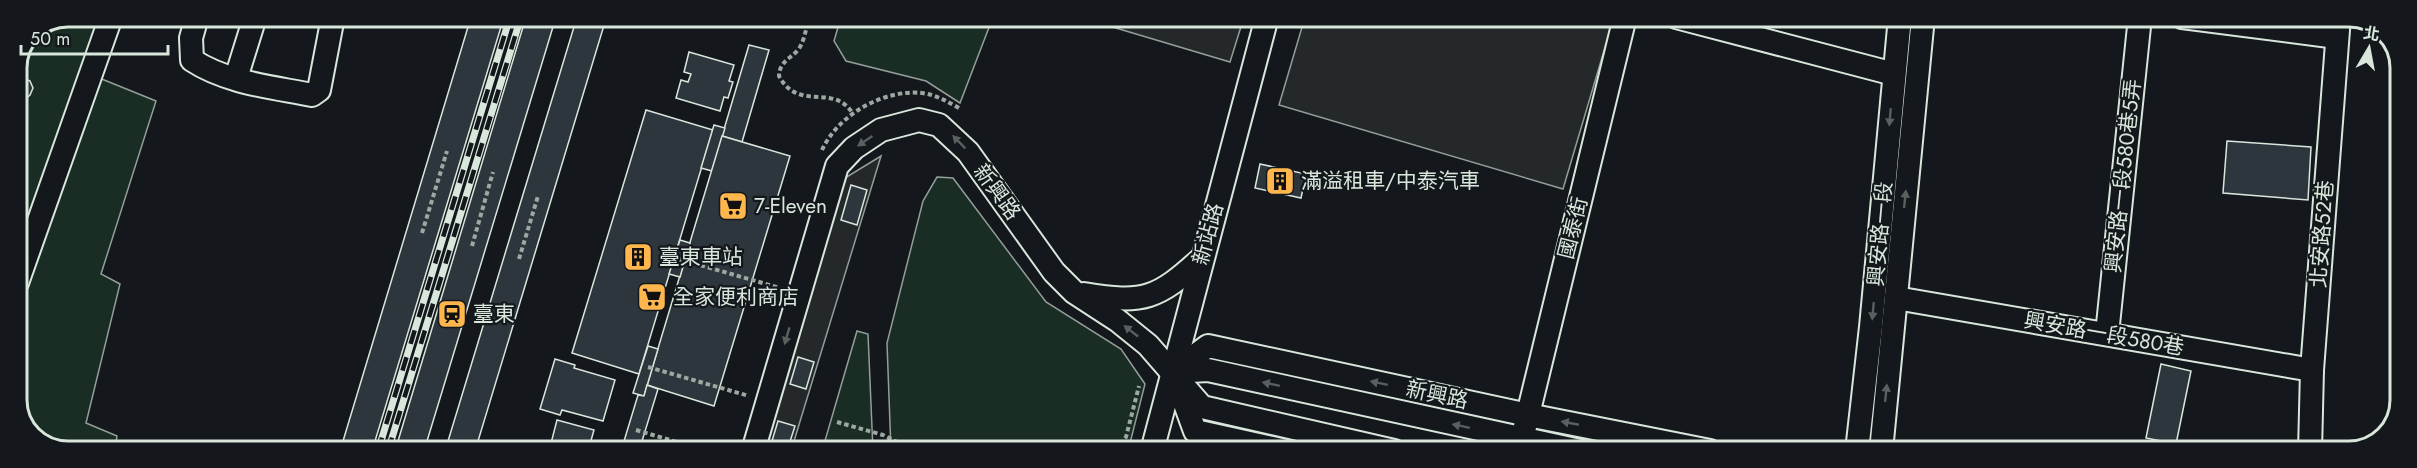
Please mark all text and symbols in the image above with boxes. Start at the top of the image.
scale bar [21,18,168,56]
north arrow [2339,18,2399,78]
text: 北 [2362,21,2381,46]
text: 50 m [30,26,70,52]
street label: 興安路一段580巷5弄 [2098,78,2148,274]
one-way arrow [1885,108,1895,127]
one-way arrow [858,135,874,147]
one-way arrow [953,136,967,150]
street label: 新興路 [966,158,1028,226]
building icon: 滿溢租車/中泰汽車 [1264,165,1296,197]
place label: 滿溢租車/中泰汽車 [1301,166,1480,196]
street label: 北安路52巷 [2303,179,2341,289]
street label: 興安路一段 [1860,180,1900,288]
one-way arrow [1900,189,1910,208]
supermarket icon: 7-Eleven [717,190,749,222]
place label: 7-Eleven [754,191,827,221]
street label: 國泰街 [1551,194,1595,262]
street label: 新站路 [1185,200,1231,268]
building icon: 臺東車站 [622,241,654,273]
place label: 臺東車站 [659,242,743,272]
supermarket icon: 全家便利商店 [636,281,668,313]
place label: 全家便利商店 [673,282,799,312]
station icon: 臺東 [436,298,468,330]
place label: 臺東 [473,299,515,329]
one-way arrow [1868,302,1878,321]
street label: 興安路一段580巷 [2022,305,2186,363]
one-way arrow [1123,325,1139,338]
one-way arrow [782,327,791,345]
street label: 新興路 [1403,374,1471,416]
one-way arrow [1261,378,1280,388]
one-way arrow [1370,378,1389,387]
one-way arrow [1881,384,1891,403]
one-way arrow [1561,418,1579,428]
one-way arrow [1452,420,1470,430]

